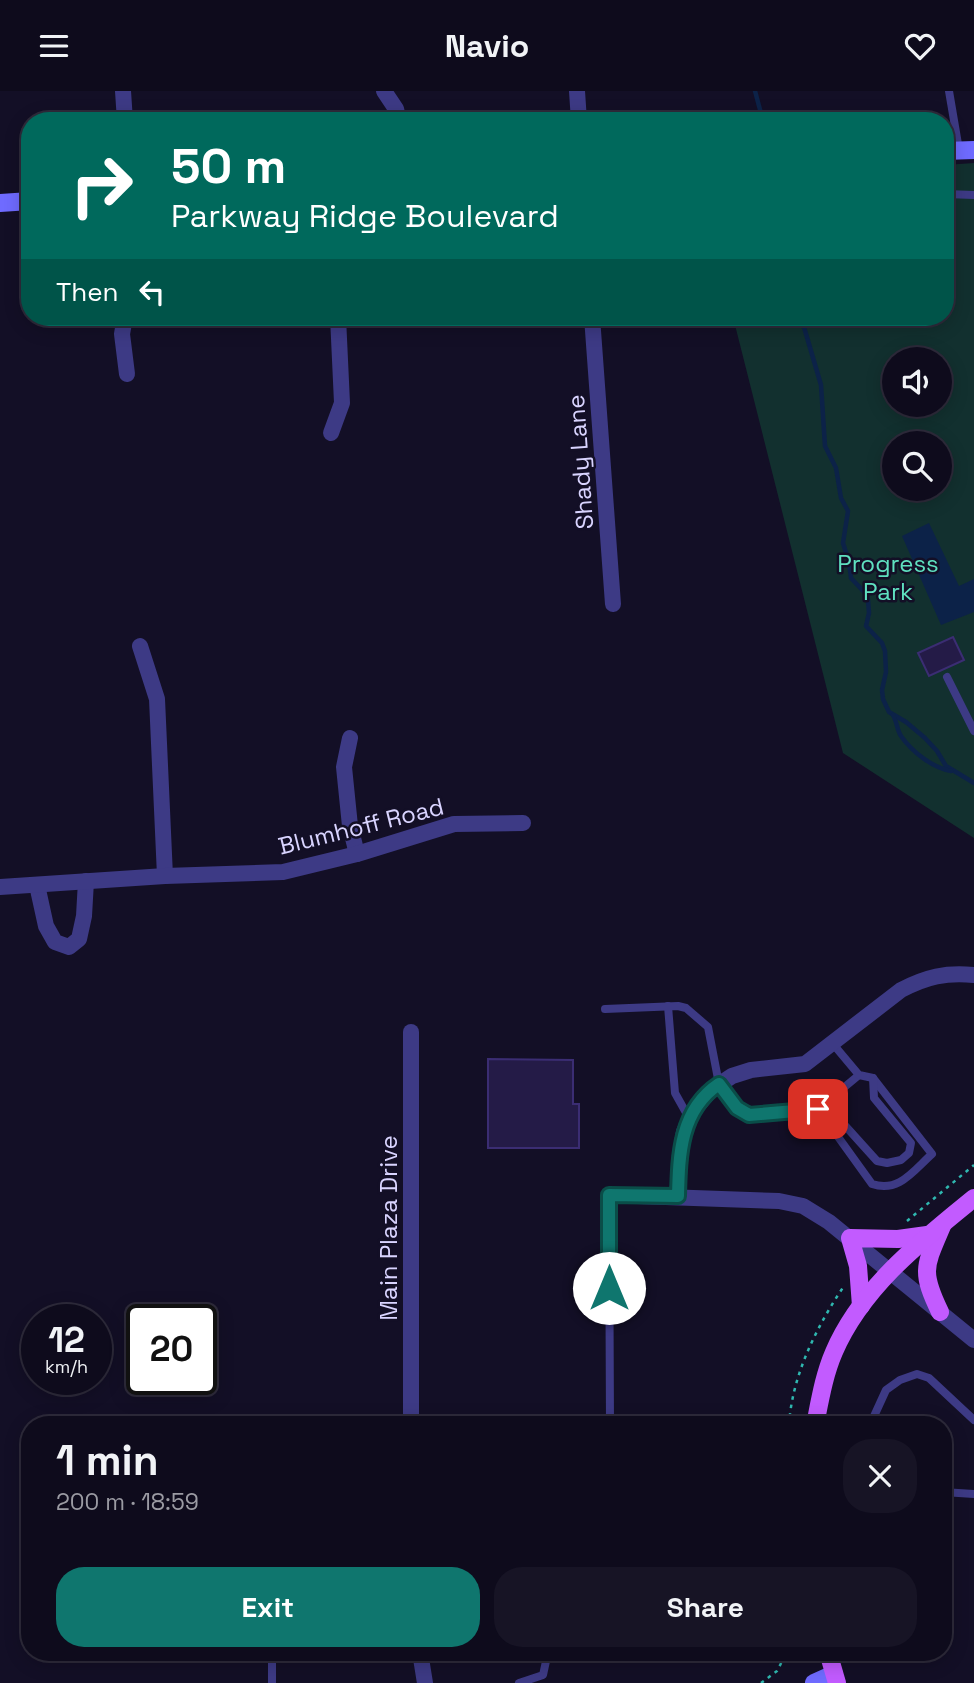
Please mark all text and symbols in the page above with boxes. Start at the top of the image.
text: Navio [445,26,529,66]
icon: menu [35,27,73,65]
icon: heart [901,27,939,65]
text: 50 m [171,135,286,197]
icon: right [56,140,147,231]
text: Parkway Ridge Boulevard [171,196,559,236]
icon: left [133,273,171,311]
text: Then [56,275,119,309]
map controls [882,347,952,501]
button: sound [882,347,952,417]
street label: Shady Lane [560,394,600,530]
button: search [882,431,952,501]
park label: Progress Park [837,548,939,607]
street label: Blumhoff Road [275,790,447,862]
pin [788,1079,848,1139]
icon: arrive [799,1090,837,1128]
street label: Main Plaza Drive [373,1135,404,1321]
position arrow [572,1251,646,1325]
speed limit sign: 20 [126,1304,217,1395]
text: 12 [48,1318,85,1362]
text: km/h [45,1355,88,1378]
text: 1 min [56,1434,159,1487]
button: close [843,1439,917,1513]
text: 200 m · 18:59 [56,1487,199,1517]
button: Exit [56,1567,480,1647]
button: Share [494,1567,917,1647]

